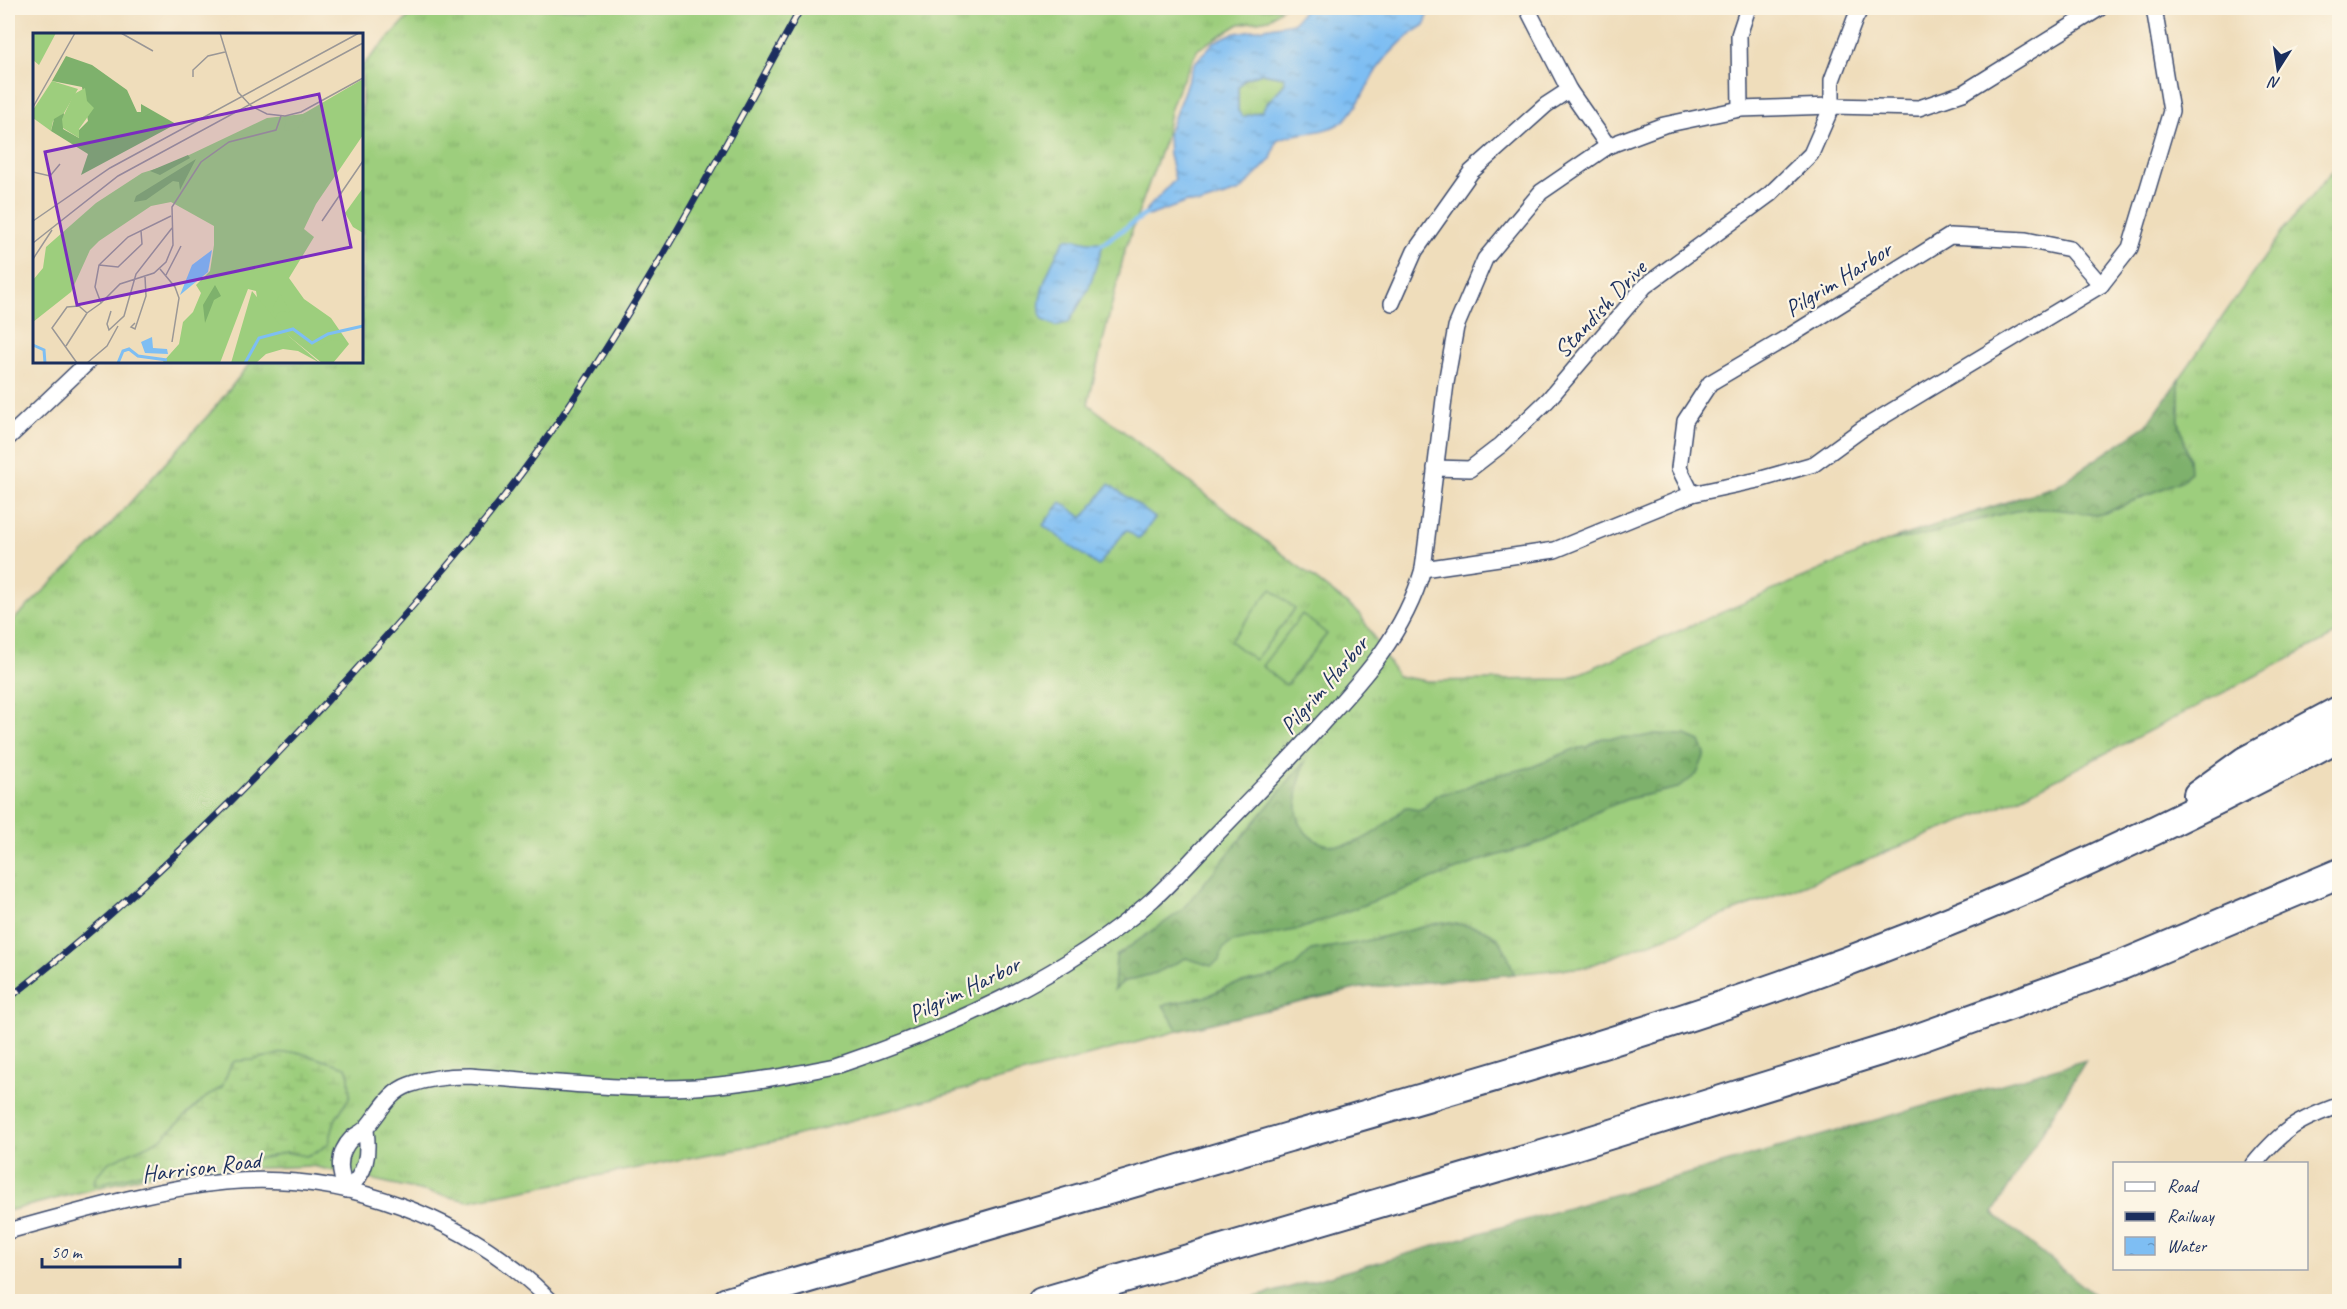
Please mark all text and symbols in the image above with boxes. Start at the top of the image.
inset map [33,33,363,363]
north arrow [2248,39,2308,99]
text: N [2265,71,2282,94]
street label: Pilgrim Harbor [1779,233,1899,324]
street label: Standish Drive [1547,252,1654,364]
street label: Pilgrim Harbor [1273,628,1376,740]
street label: Pilgrim Harbor [903,948,1027,1029]
street label: Harrison Road [140,1144,266,1189]
legend [2113,1162,2308,1270]
text: Road [2167,1175,2200,1197]
text: Railway [2167,1205,2215,1227]
scale bar [42,1231,180,1269]
text: Water [2167,1235,2208,1257]
text: 50 m [51,1241,84,1263]

